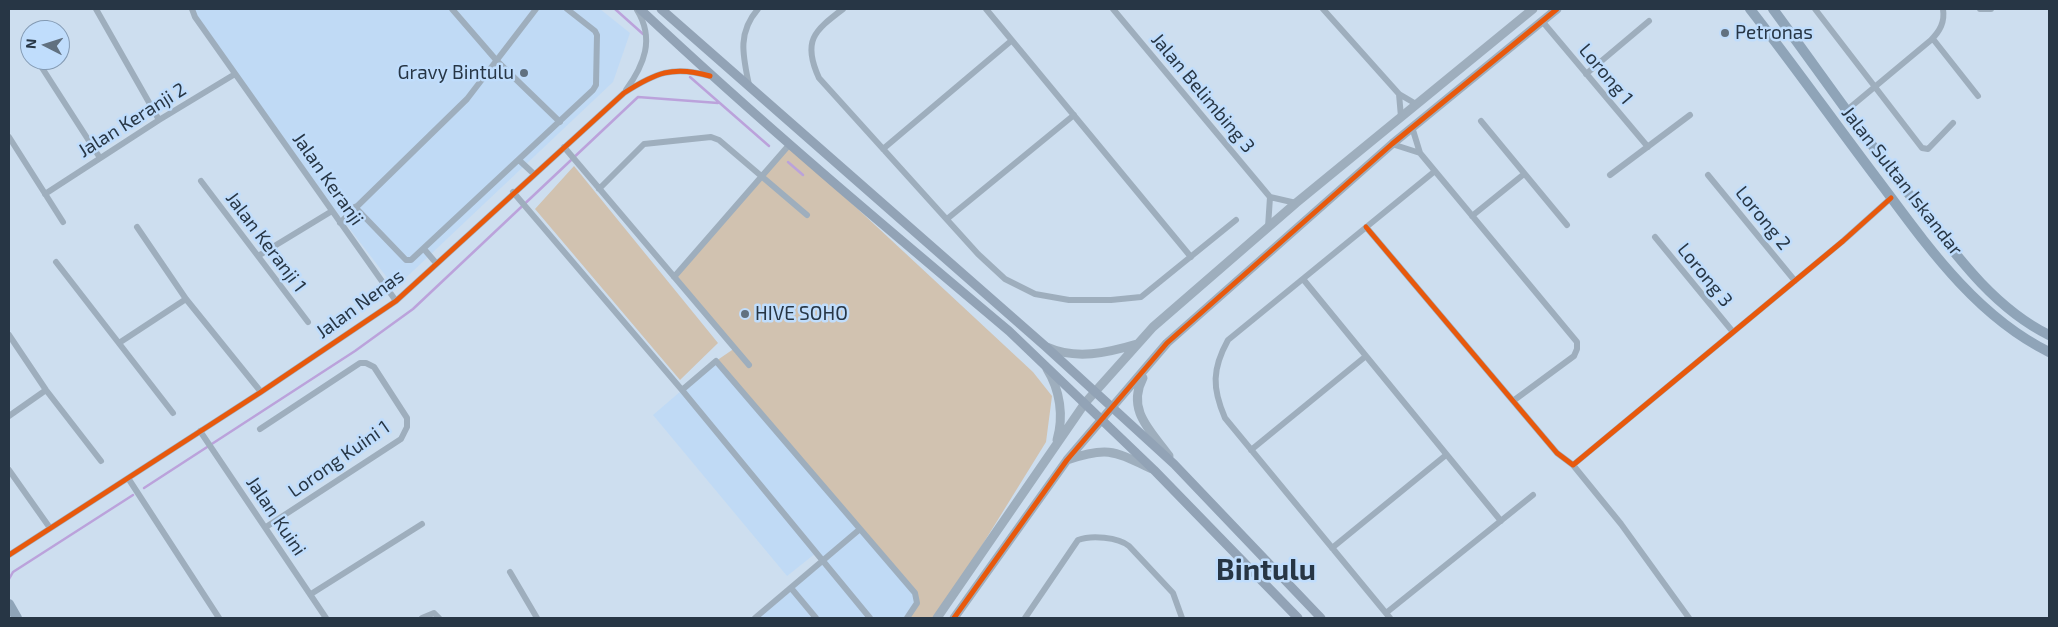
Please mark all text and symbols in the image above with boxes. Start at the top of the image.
north arrow [20,20,70,70]
place label: Petronas [1735,22,1813,44]
marker: Petronas [1719,27,1731,39]
street label: Jalan Belimbing 3 [1146,29,1260,157]
text: N [22,38,39,50]
street label: Lorong 1 [1574,39,1638,109]
place label: Gravy Bintulu [398,62,514,84]
marker: Gravy Bintulu [518,67,530,79]
street label: Jalan Keranji 2 [74,78,190,162]
street label: Jalan Sultan Iskandar [1837,102,1967,260]
street label: Jalan Keranji [288,128,368,230]
street label: Lorong 2 [1730,182,1796,254]
street label: Jalan Keranji 1 [221,187,311,297]
street label: Lorong 3 [1673,239,1737,311]
street label: Jalan Nenas [312,265,408,343]
place label: HIVE SOHO [755,303,848,325]
marker: HIVE SOHO [739,308,751,320]
street label: Lorong Kuini 1 [284,416,394,502]
street label: Jalan Kuini [241,472,311,560]
district label: Bintulu [1216,553,1316,587]

